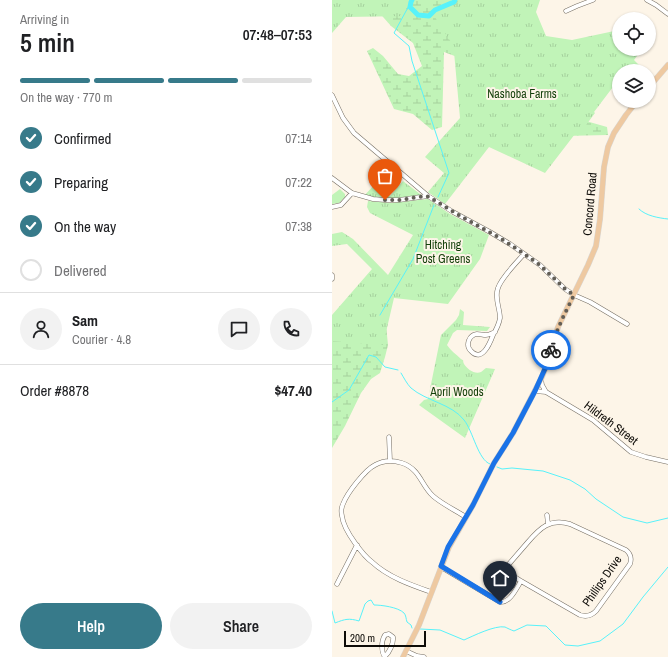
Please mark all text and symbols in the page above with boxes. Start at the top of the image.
text: Arriving in [20,11,69,28]
map controls [612,12,656,108]
button: locate [612,12,656,56]
text: 07:48–07:53 [243,24,312,45]
text: 5 min [20,25,75,60]
button: layers [612,64,656,108]
park label: Nashoba Farms [487,86,557,102]
text: On the way · 770 m [20,89,112,106]
icon: check [20,127,42,149]
text: Confirmed [54,128,111,149]
text: 07:14 [285,130,312,147]
pin [368,159,402,200]
icon: bag [374,165,396,187]
icon: check [20,171,42,193]
text: Preparing [54,172,108,193]
street label: Concord Road [579,172,601,236]
text: 07:22 [285,174,312,191]
icon: check [20,215,42,237]
text: On the way [54,216,116,237]
text: 07:38 [285,218,312,235]
park label: Hitching Post Greens [416,237,470,267]
text: Delivered [54,260,107,281]
button: person [20,308,62,350]
button: chat [218,308,260,350]
button: phone [270,308,312,350]
text: Sam [72,310,98,331]
courier [531,330,571,370]
text: Courier · 4.8 [72,331,131,348]
icon: bike [540,339,562,361]
text: Order #8878 [20,380,89,401]
text: $47.40 [274,380,312,401]
park label: April Woods [429,384,484,400]
street label: Hildreth Street [581,398,641,449]
street label: Phillips Drive [579,552,625,610]
pin [483,561,517,602]
icon: home [489,567,511,589]
button: Help [20,603,162,649]
button: Share [170,603,312,649]
scale bar [344,629,426,648]
text: 200 m [350,631,375,645]

